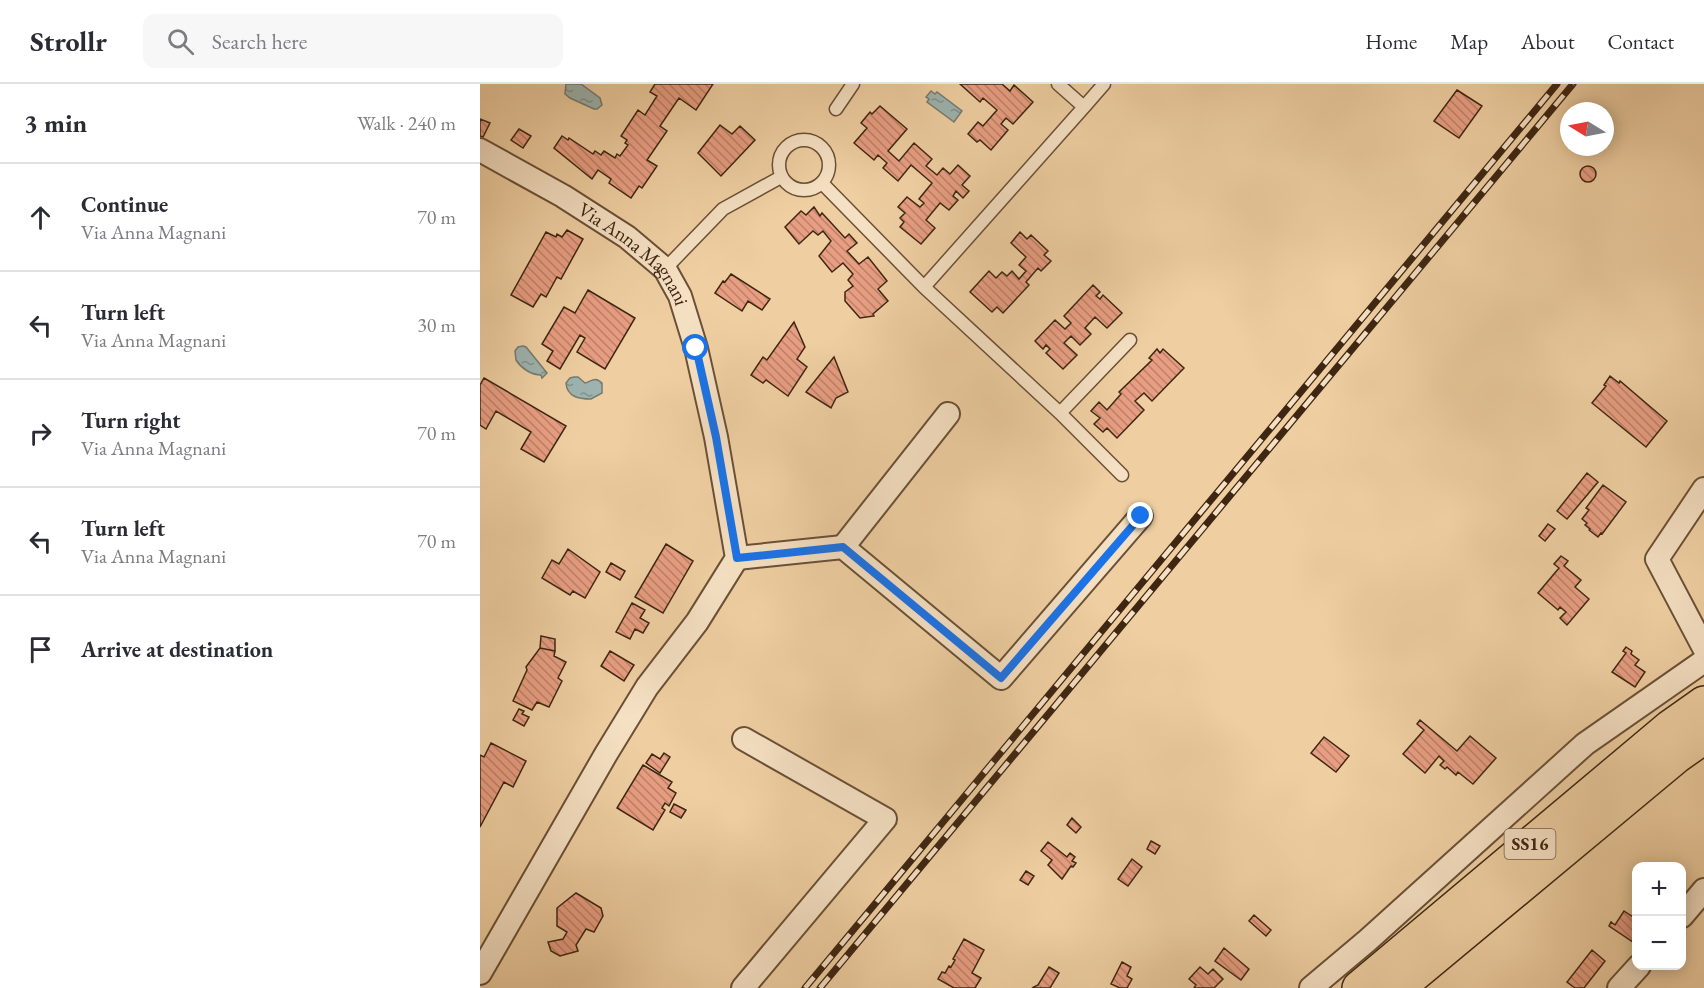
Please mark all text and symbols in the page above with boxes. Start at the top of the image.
search box [143,14,563,68]
text: Strollr [30,23,107,59]
icon: search [164,25,197,58]
text: Search here [212,27,307,56]
text: Home [1365,28,1417,55]
text: Map [1450,28,1488,55]
text: About [1521,28,1574,55]
text: Contact [1607,28,1674,55]
north arrow [1560,102,1614,156]
text: 3 min [24,106,87,140]
text: Walk · 240 m [357,110,456,136]
text: Continue [81,190,168,219]
street label: Via Anna Magnani [573,196,695,309]
icon: ahead [24,201,57,234]
text: 70 m [417,204,456,230]
text: Via Anna Magnani [81,219,226,245]
text: Turn left [81,298,165,327]
icon: left [24,309,57,342]
text: 30 m [417,312,456,338]
text: Via Anna Magnani [81,327,226,353]
route start [682,334,708,360]
text: Turn right [81,406,180,435]
icon: right [24,417,57,450]
text: 70 m [417,420,456,446]
text: Via Anna Magnani [81,435,226,461]
route end [1127,502,1153,528]
text: Turn left [81,514,165,543]
icon: left [24,525,57,558]
text: 70 m [417,528,456,554]
text: Via Anna Magnani [81,543,226,569]
icon: arrive [24,633,57,666]
text: Arrive at destination [81,635,273,664]
road number: SS16 [1504,829,1556,859]
map controls [1632,862,1686,970]
button: + [1632,862,1686,916]
button: − [1632,916,1686,970]

